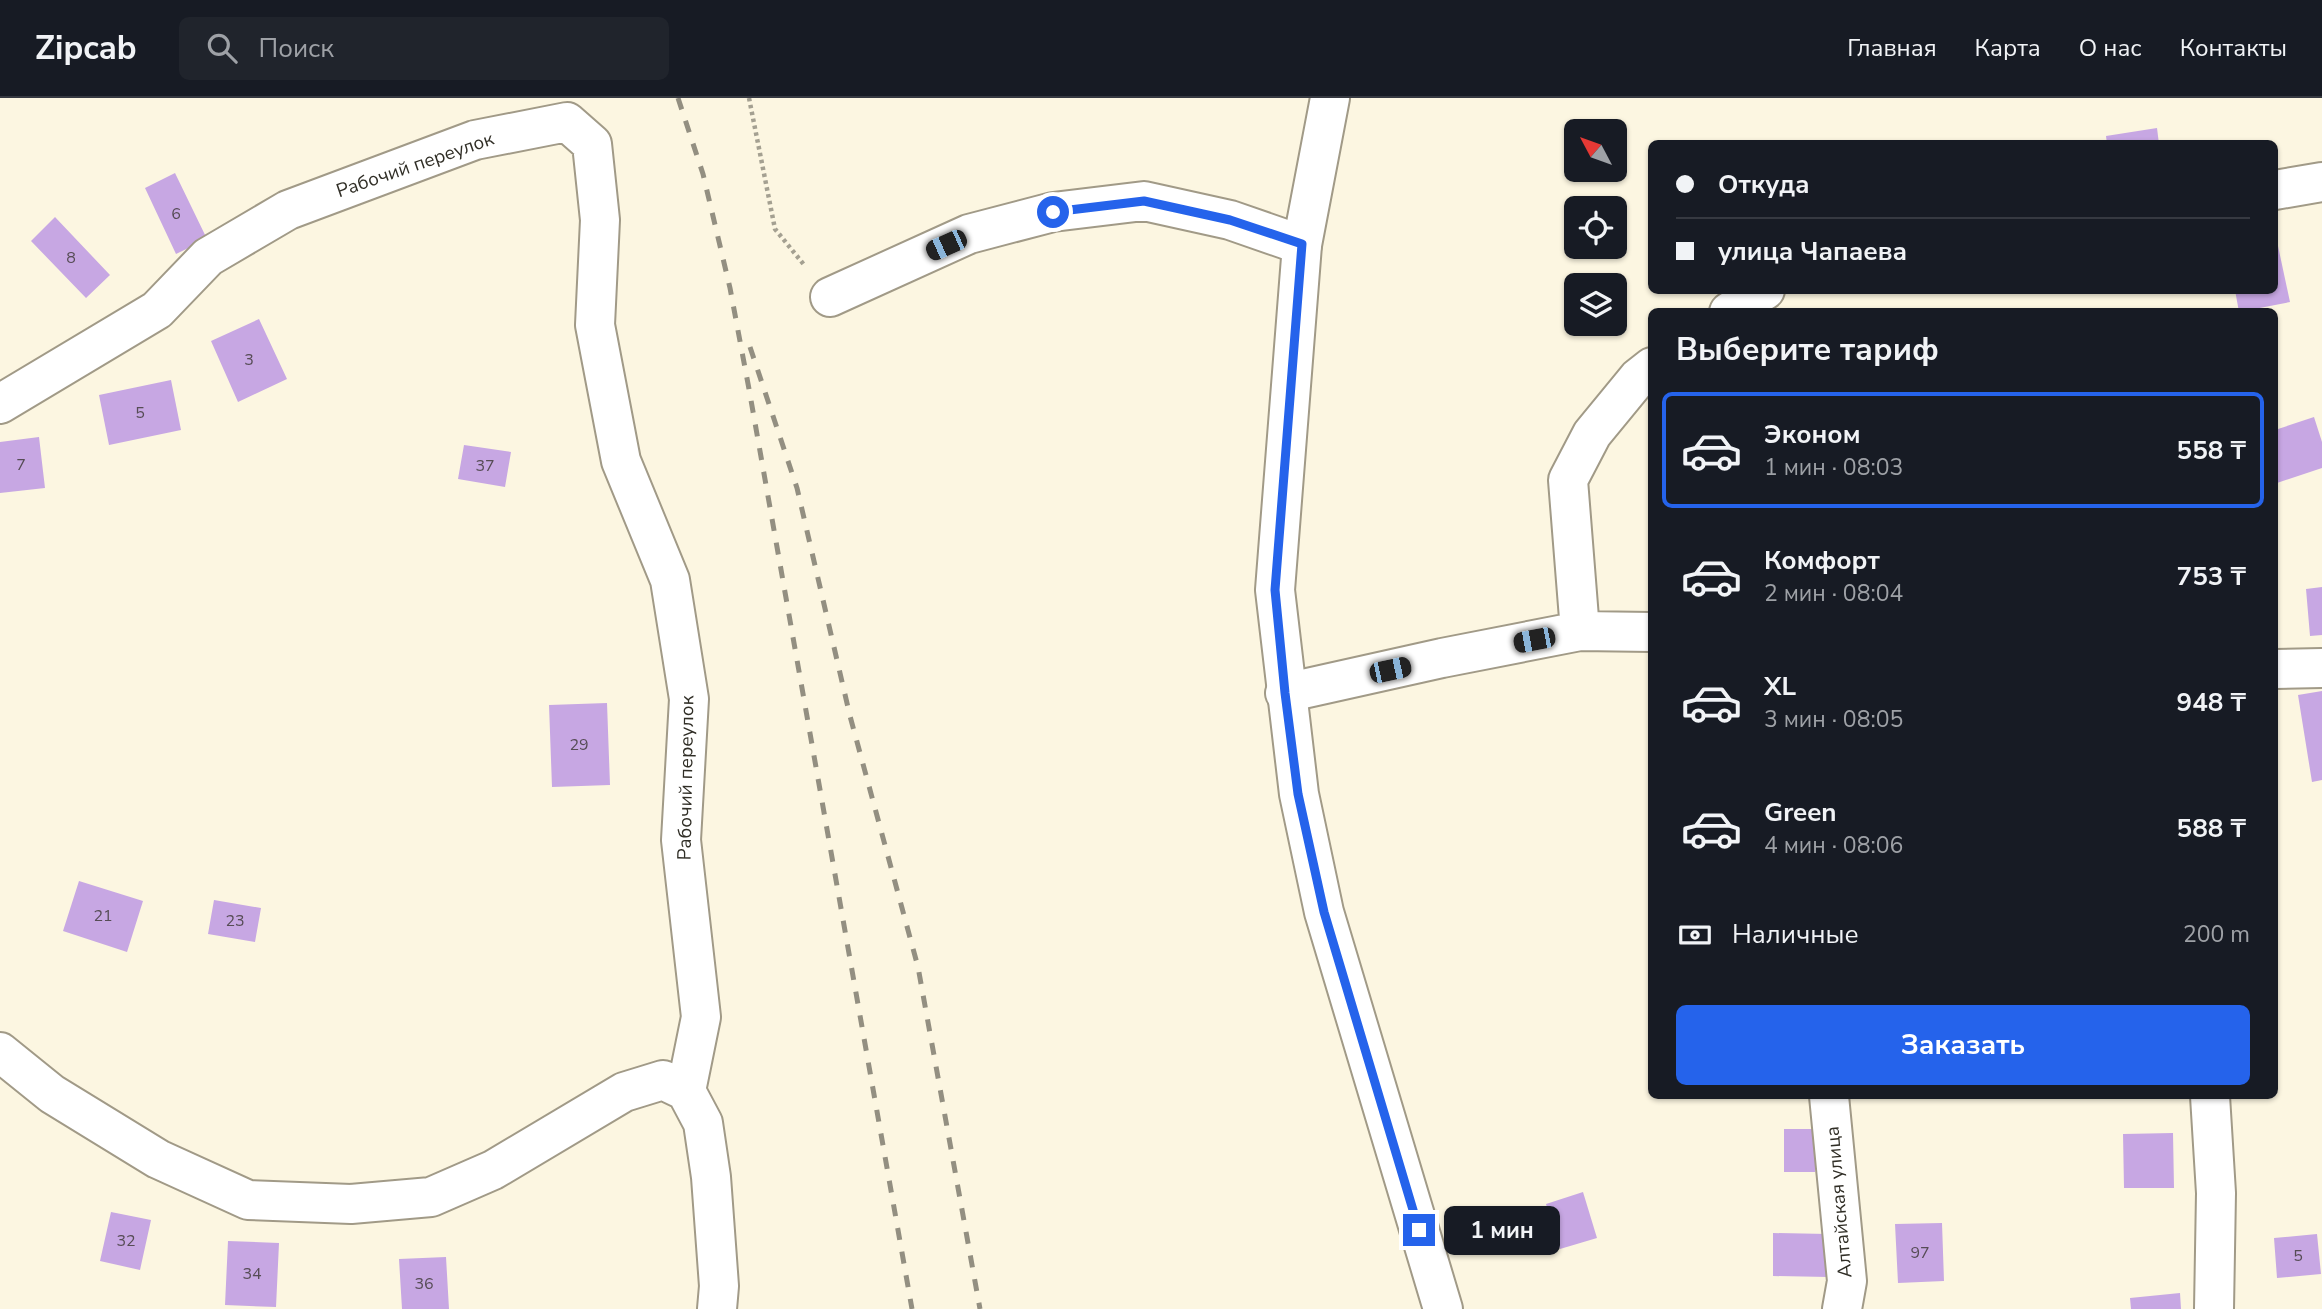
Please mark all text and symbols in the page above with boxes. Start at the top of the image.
search box [179,17,669,80]
text: Zipcab [35,26,137,71]
icon: search [203,29,241,67]
text: Поиск [259,31,334,66]
text: Главная [1847,32,1937,64]
text: Карта [1975,32,2041,64]
text: О нас [2079,32,2142,64]
text: Контакты [2180,32,2287,64]
north arrow [1564,119,1628,182]
map controls [1564,119,1627,336]
street label: Рабочий переулок [333,126,497,204]
text: Откуда [1718,167,1810,202]
route start [1037,196,1069,228]
button: locate [1564,196,1627,259]
house number: 6 [171,203,181,225]
car [923,227,970,263]
text: улица Чапаева [1718,234,1907,269]
house number: 8 [66,247,76,269]
button: layers [1564,273,1627,336]
text: Выберите тариф [1676,328,1939,371]
house number: 3 [244,349,254,371]
house number: 5 [135,402,145,424]
text: Эконом [1764,417,1861,452]
icon: car [1680,419,1743,482]
text: 558 ₸ [2177,433,2246,468]
text: 1 мин · 08:03 [1764,452,1903,483]
house number: 7 [16,454,26,476]
house number: 37 [475,455,495,477]
text: Комфорт [1764,543,1880,578]
icon: car [1680,545,1743,608]
text: 753 ₸ [2177,559,2246,594]
text: 2 мин · 08:04 [1764,578,1903,609]
car [1512,626,1557,654]
car [1368,655,1413,685]
text: XL [1764,669,1796,704]
icon: car [1680,671,1743,734]
text: 948 ₸ [2177,685,2246,720]
street label: Рабочий переулок [672,695,700,861]
text: 3 мин · 08:05 [1764,704,1903,735]
house number: 29 [569,734,589,756]
text: Green [1764,795,1837,830]
icon: car [1680,797,1743,860]
text: 588 ₸ [2177,811,2246,846]
text: 4 мин · 08:06 [1764,830,1903,861]
house number: 21 [93,905,113,927]
house number: 23 [225,910,245,932]
icon: cash [1676,916,1714,954]
text: Наличные [1732,917,1859,952]
text: 200 m [2183,919,2250,950]
button: Заказать [1676,1005,2250,1085]
street label: Алтайская улица [1819,1125,1859,1279]
callout: 1 мин [1444,1206,1559,1254]
route end [1403,1214,1435,1246]
text: 1 мин [1470,1215,1534,1246]
house number: 32 [116,1230,136,1252]
house number: 97 [1910,1242,1930,1264]
house number: 5 [2293,1245,2303,1267]
house number: 34 [242,1263,262,1285]
house number: 36 [414,1273,434,1295]

